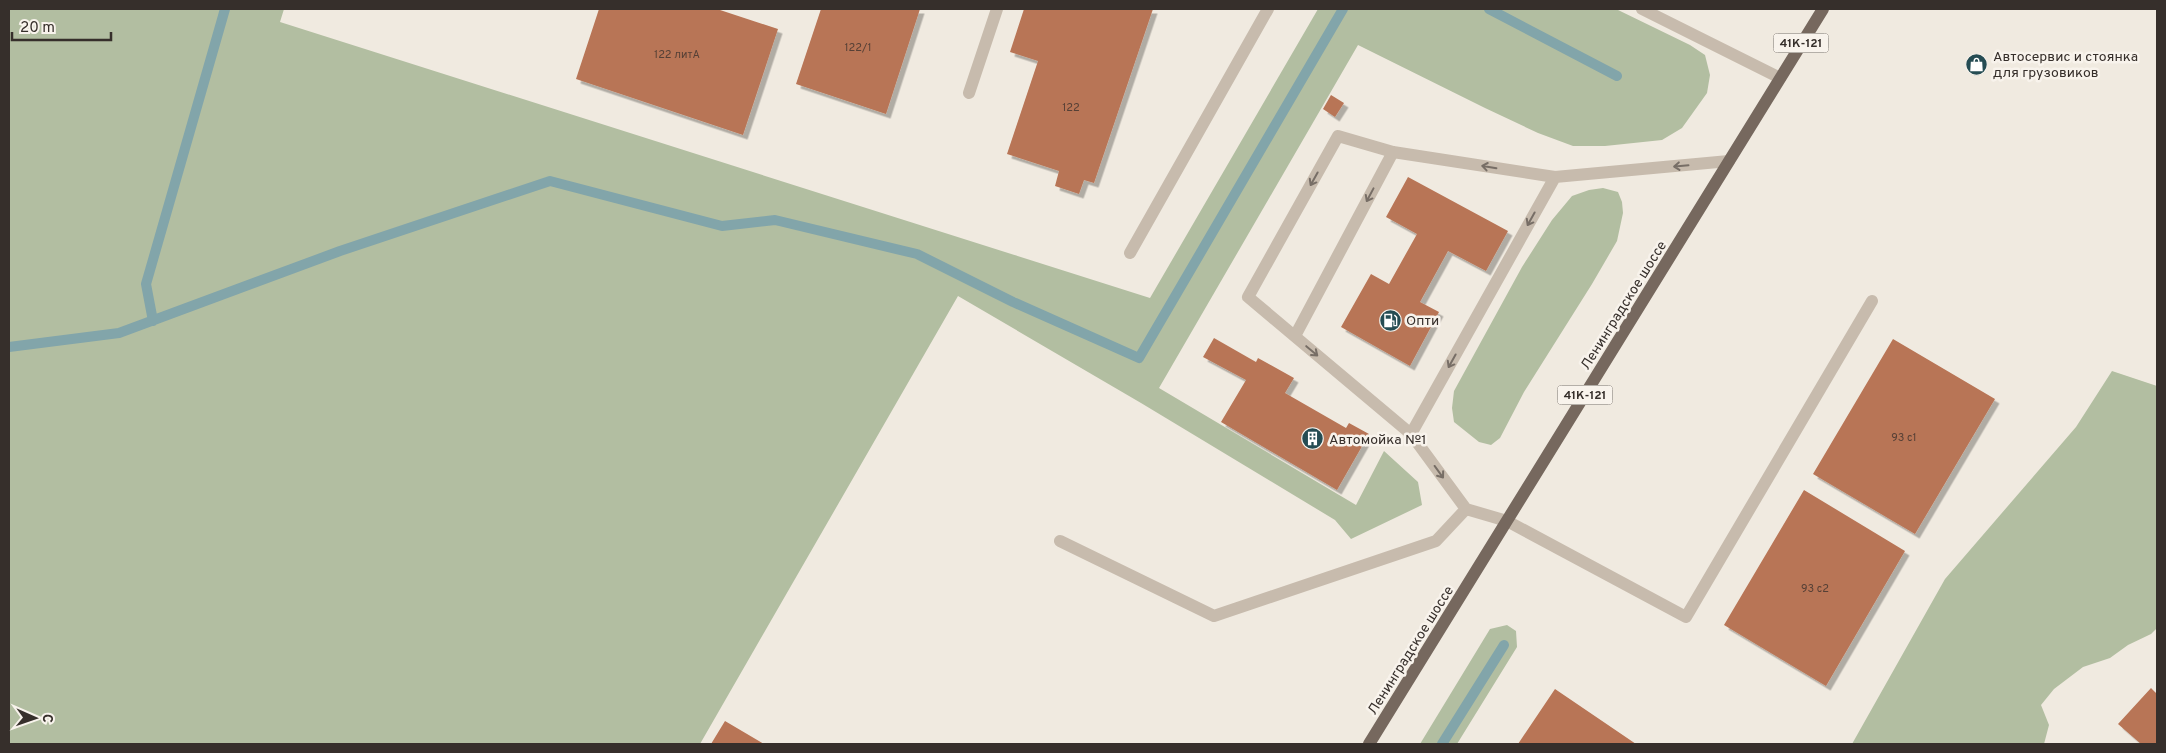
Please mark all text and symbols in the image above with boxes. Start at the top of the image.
scale bar [12,10,111,42]
text: 20 m [20,19,55,38]
road number: 41К-121 [1774,34,1828,52]
house number: 122/1 [844,41,872,55]
house number: 122 литА [654,48,700,62]
place label: Автосервис и стоянка для грузовиков [1993,49,2138,82]
shop icon: Автосервис и стоянка для грузовиков [1965,52,1989,76]
house number: 122 [1062,101,1080,115]
one-way arrow [1482,161,1498,171]
one-way arrow [1673,161,1689,170]
one-way arrow [1309,171,1319,185]
one-way arrow [1365,187,1374,202]
one-way arrow [1526,212,1536,227]
street label: Ленинградское шоссе [1578,238,1671,373]
fuel station icon: Опти [1378,308,1402,332]
place label: Опти [1406,313,1439,330]
one-way arrow [1305,345,1318,356]
one-way arrow [1447,354,1457,369]
road number: 41К-121 [1558,386,1612,404]
building icon: Автомойка №1 [1301,427,1325,451]
house number: 93 с1 [1891,431,1917,445]
place label: Автомойка №1 [1329,432,1426,449]
one-way arrow [1433,465,1444,478]
house number: 93 с2 [1801,582,1829,596]
street label: Ленинградское шоссе [1365,583,1458,718]
north arrow [10,693,60,743]
text: С [38,714,55,723]

